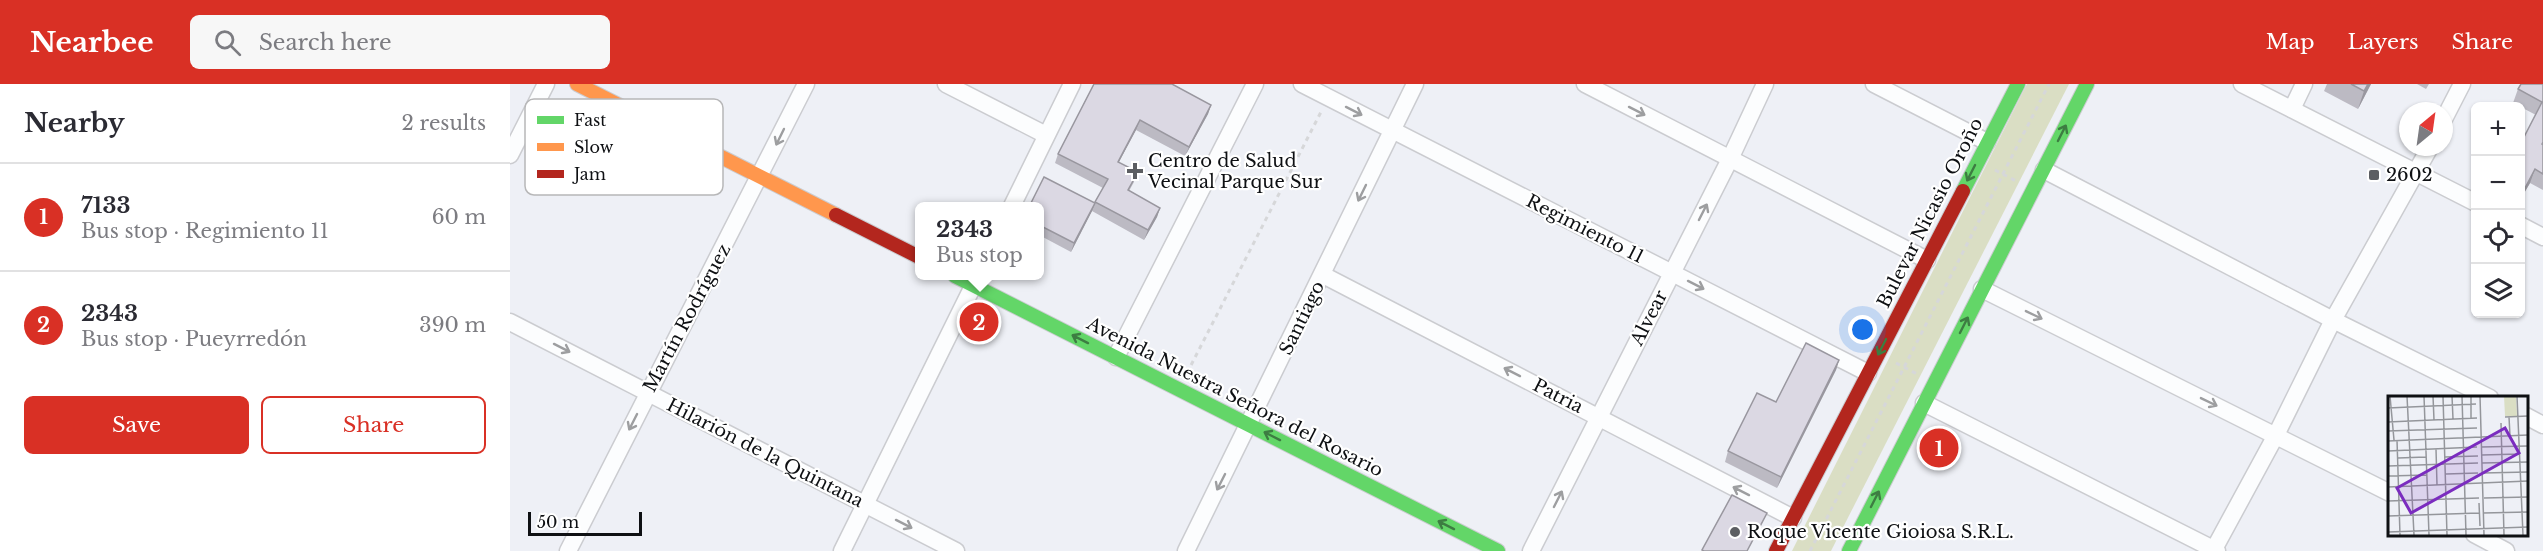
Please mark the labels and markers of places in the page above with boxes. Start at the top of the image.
place label: Centro de Salud Vecinal Parque Sur [1147,150,1323,193]
marker: Centro de Salud Vecinal Parque Sur [1126,162,1144,180]
place label: 2602 [2386,164,2433,186]
marker: 2602 [2367,168,2381,182]
pin: 2 [960,300,998,344]
pin: 1 [1920,426,1958,470]
place label: Roque Vicente Gioiosa S.R.L. [1747,521,2014,543]
marker: Roque Vicente Gioiosa S.R.L. [1728,525,1742,539]

